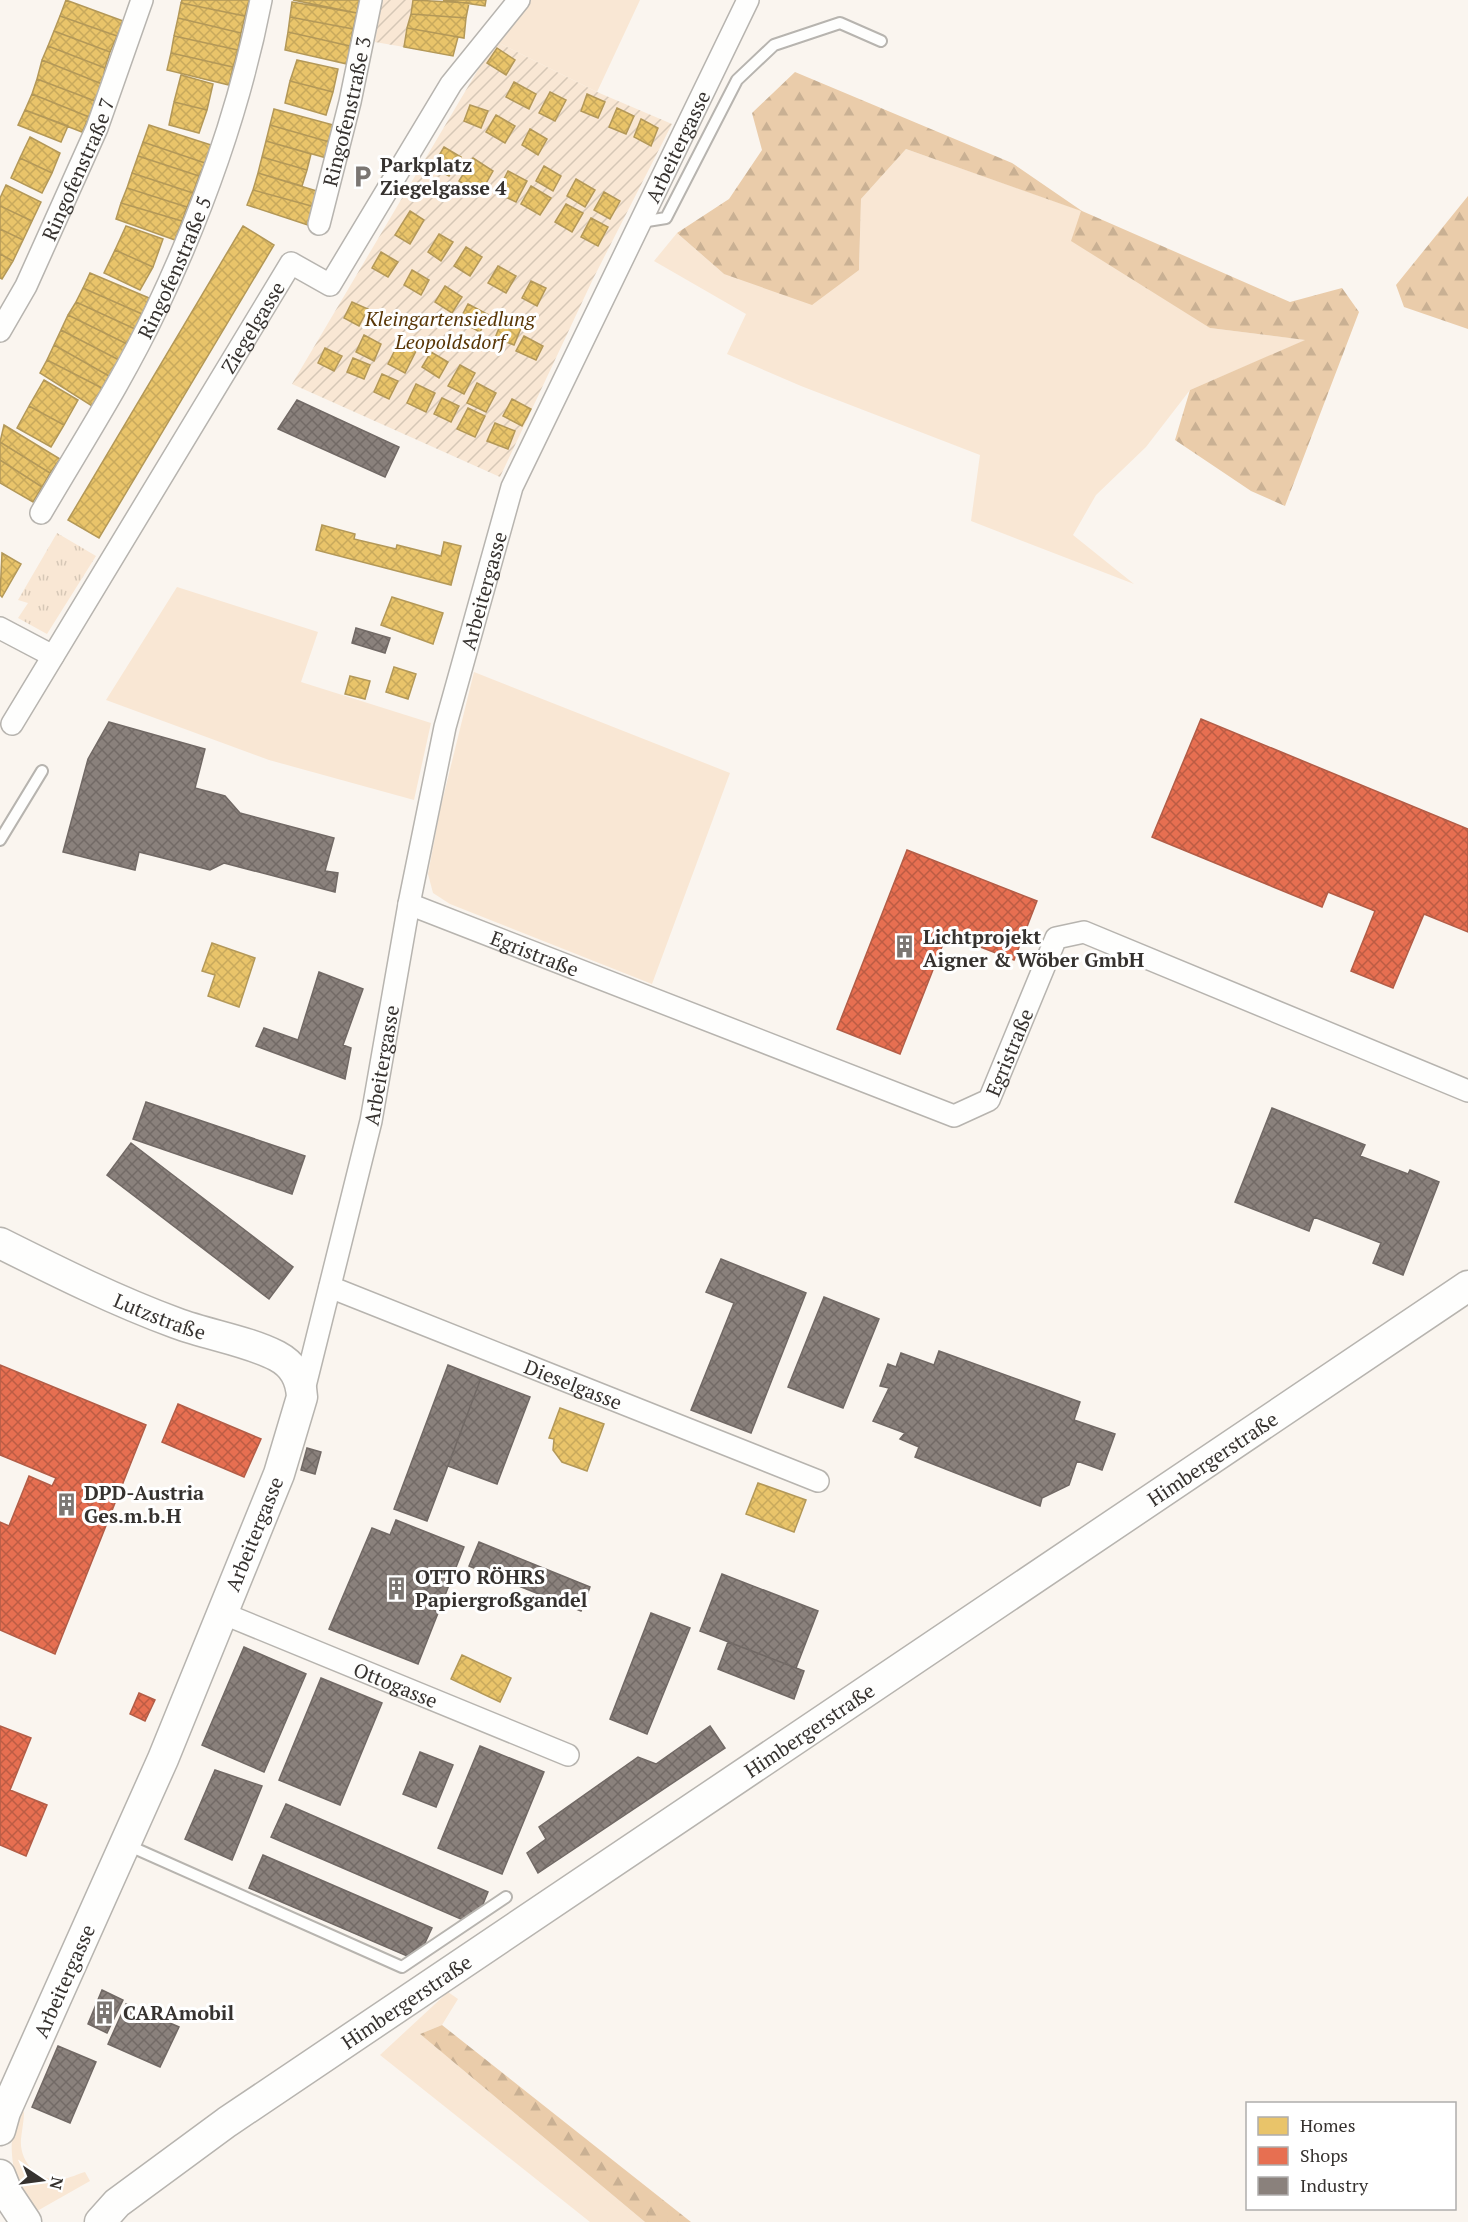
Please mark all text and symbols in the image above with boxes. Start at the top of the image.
street label: Ringofenstraße 3 [316,34,377,189]
street label: Arbeitergasse [638,86,716,207]
street label: Ringofenstraße 7 [35,94,120,245]
place label: Parkplatz Ziegelgasse 4 [380,151,507,201]
parking icon: Parkplatz Ziegelgasse 4 [349,163,375,189]
street label: Ringofenstraße 5 [131,192,217,343]
street label: Ziegelgasse [214,276,290,378]
park label: Kleingartensiedlung Leopoldsdorf [364,305,536,355]
street label: Arbeitergasse [454,528,512,653]
place label: Lichtprojekt Aigner & Wöber GmbH [923,923,1144,973]
street label: Egristraße [487,924,583,982]
building icon: Lichtprojekt Aigner & Wöber GmbH [892,934,918,960]
street label: Arbeitergasse [357,1003,405,1127]
street label: Egristraße [979,1004,1039,1100]
street label: Lutzstraße [110,1286,209,1345]
street label: Dieselgasse [521,1352,626,1415]
street label: Himbergerstraße [1142,1405,1283,1512]
street label: Arbeitergasse [219,1473,289,1595]
place label: DPD-Austria Ges.m.b.H [84,1479,204,1529]
building icon: DPD-Austria Ges.m.b.H [53,1491,79,1517]
place label: OTTO RÖHRS Papiergroßgandel [415,1563,588,1613]
building icon: OTTO RÖHRS Papiergroßgandel [384,1575,410,1601]
street label: Ottogasse [350,1655,442,1714]
street label: Himbergerstraße [739,1676,880,1783]
street label: Arbeitergasse [27,1920,101,2042]
street label: Himbergerstraße [336,1948,476,2055]
building icon: CARAmobil [92,1999,118,2025]
place label: CARAmobil [123,1999,234,2026]
legend [1246,2102,1456,2210]
text: Homes [1300,2113,1355,2137]
text: Shops [1300,2143,1348,2167]
north arrow [12,2150,72,2210]
text: Industry [1300,2173,1369,2197]
text: N [45,2175,69,2192]

